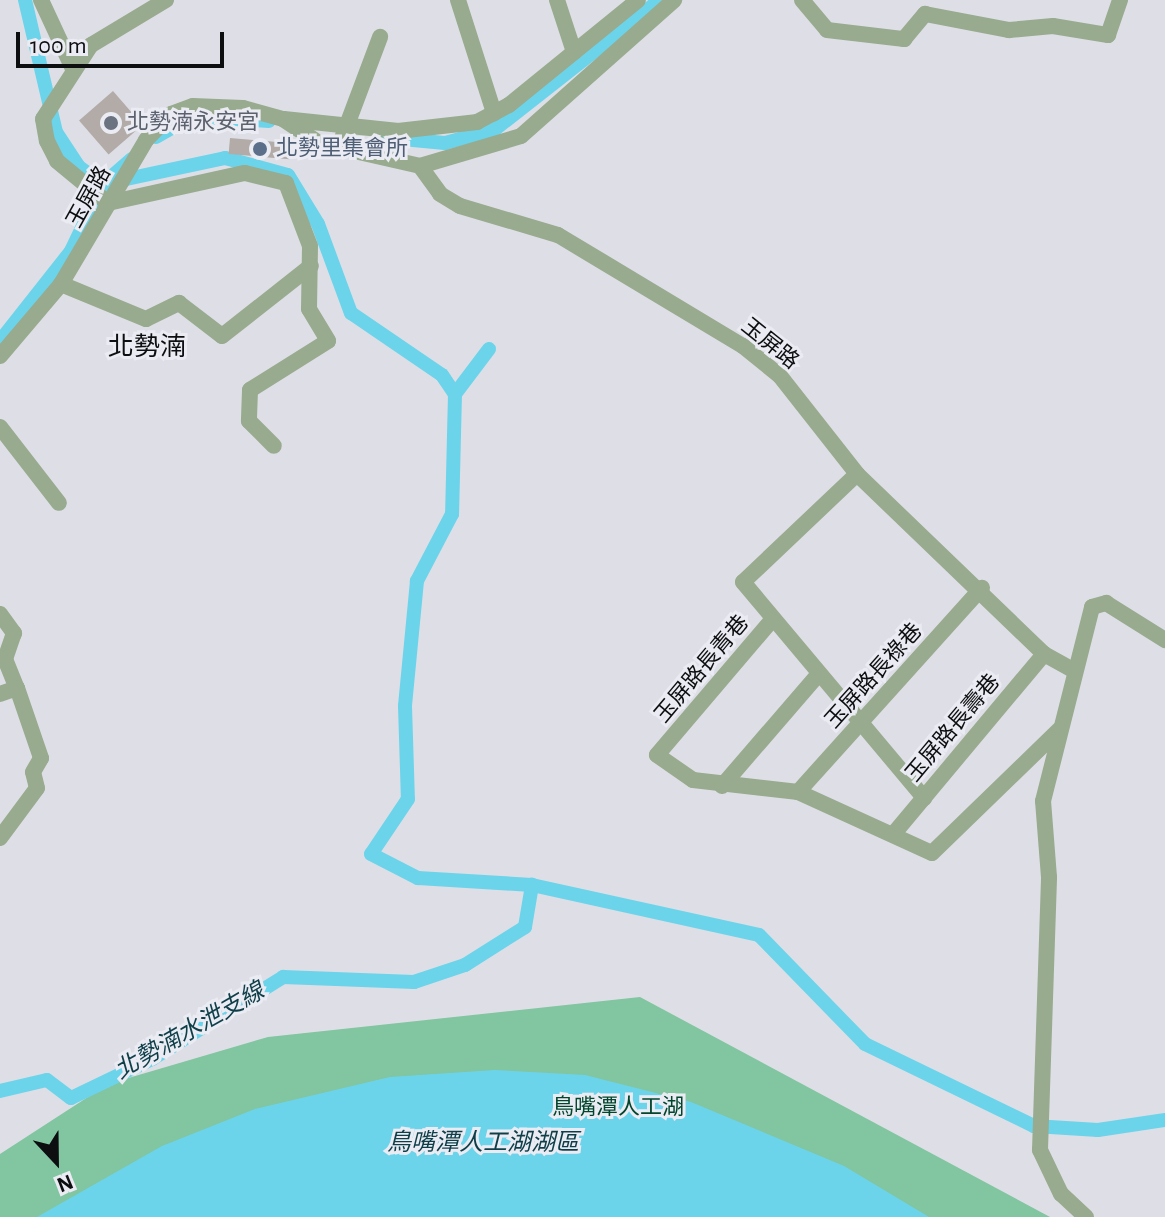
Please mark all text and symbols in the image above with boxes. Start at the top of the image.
scale bar [20,16,228,66]
text: 100 m [30,34,87,58]
place label: 北勢湳永安宮 [127,110,259,136]
marker: 北勢湳永安宮 [102,114,120,132]
place label: 北勢里集會所 [276,136,408,162]
marker: 北勢里集會所 [251,140,269,158]
street label: 玉屏路 [61,162,117,232]
street label: 玉屏路 [736,313,804,375]
district label: 北勢湳 [108,332,186,364]
street label: 玉屏路長青巷 [649,610,755,728]
street label: 玉屏路長祿巷 [820,618,928,734]
street label: 玉屏路長壽巷 [900,669,1006,787]
water label: 北勢湳水泄支線 [110,978,270,1086]
park label: 鳥嘴潭人工湖 [552,1095,684,1121]
north arrow [16,1121,96,1201]
water label: 鳥嘴潭人工湖湖區 [387,1130,579,1158]
text: N [54,1170,76,1196]

